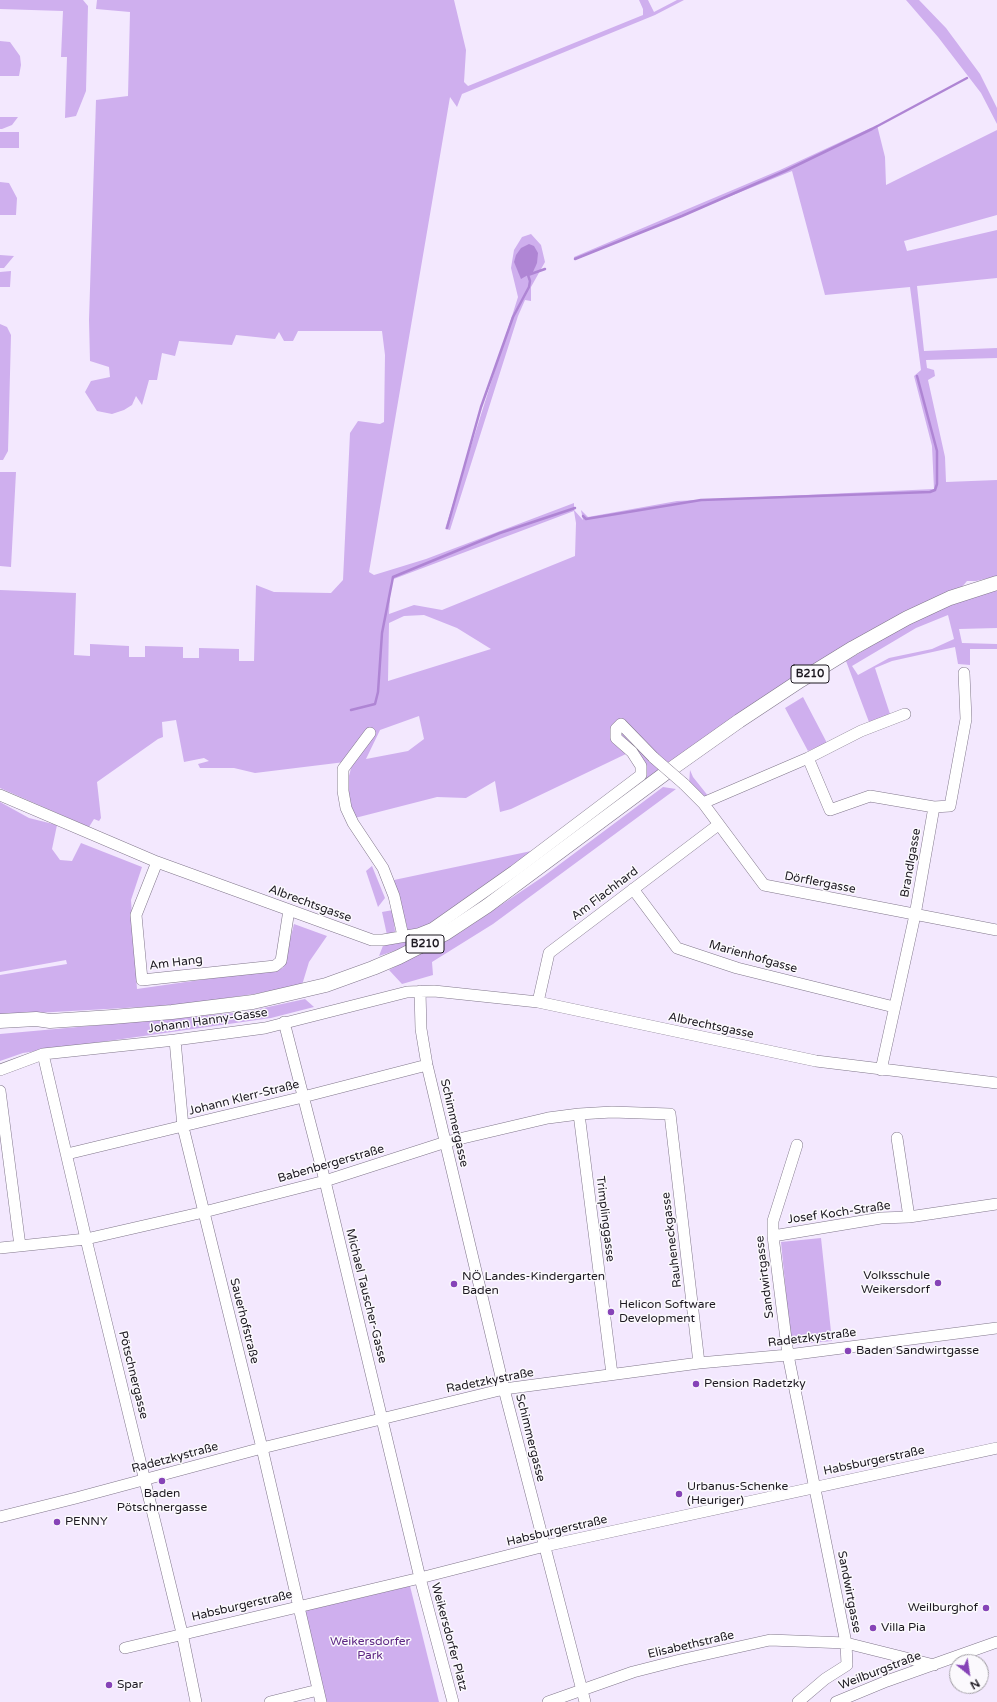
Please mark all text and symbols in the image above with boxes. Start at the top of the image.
road number: B210 [791,665,829,683]
street label: Brandlgasse [898,827,924,899]
street label: Am Flachhard [569,864,641,924]
street label: Dörflergasse [783,869,857,897]
street label: Albrechtsgasse [267,882,353,926]
road number: B210 [406,935,444,953]
street label: Marienhofgasse [707,937,799,977]
street label: Am Hang [148,953,204,973]
street label: Johann Hanny-Gasse [147,1005,269,1037]
street label: Albrechtsgasse [667,1010,755,1042]
street label: Johann Klerr-Straße [187,1077,301,1119]
street label: Schimmergasse [437,1078,471,1168]
street label: Babenbergerstraße [276,1142,386,1186]
street label: Trimplinggasse [593,1175,617,1263]
street label: Rauheneckgasse [659,1191,685,1289]
street label: Josef Koch-Straße [787,1199,891,1227]
street label: Michael Tauscher-Gasse [342,1227,390,1365]
street label: Sandwirtgasse [753,1235,777,1319]
place label: Volksschule Weikersdorf [861,1269,930,1297]
place label: NÖ Landes-Kindergarten Baden [462,1270,605,1298]
street label: Sauerhofstraße [226,1277,262,1365]
marker: Volksschule Weikersdorf [933,1278,943,1288]
marker: NÖ Landes-Kindergarten Baden [449,1279,459,1289]
place label: Helicon Software Development [619,1298,716,1326]
marker: Helicon Software Development [606,1307,616,1317]
street label: Radetzkystraße [767,1325,857,1351]
street label: Pötschnergasse [115,1329,151,1421]
place label: Baden Sandwirtgasse [856,1344,979,1358]
marker: Baden Sandwirtgasse [843,1346,853,1356]
street label: Radetzkystraße [445,1365,535,1397]
place label: Pension Radetzky [704,1377,806,1391]
marker: Pension Radetzky [691,1379,701,1389]
street label: Schimmergasse [512,1393,548,1483]
street label: Radetzkystraße [130,1440,220,1476]
street label: Habsburgerstraße [822,1443,926,1479]
marker: Baden Pötschnergasse [157,1476,167,1486]
place label: Urbanus-Schenke (Heuriger) [687,1480,788,1508]
place label: Baden Pötschnergasse [117,1487,207,1515]
marker: Urbanus-Schenke (Heuriger) [674,1489,684,1499]
street label: Habsburgerstraße [505,1512,609,1550]
place label: PENNY [65,1515,108,1529]
marker: PENNY [52,1517,62,1527]
street label: Sandwirtgasse [834,1550,864,1634]
street label: Weikersdorfer Platz [428,1581,470,1693]
street label: Habsburgerstraße [190,1587,294,1625]
place label: Weilburghof [908,1601,978,1615]
marker: Weilburghof [981,1603,991,1613]
place label: Villa Pia [881,1621,926,1635]
marker: Villa Pia [868,1623,878,1633]
street label: Elisabethstraße [646,1628,736,1662]
park label: Weikersdorfer Park [330,1635,410,1663]
street label: Weilburgstraße [837,1649,923,1693]
north arrow [949,1654,989,1694]
text: N [968,1676,982,1692]
place label: Spar [117,1678,143,1692]
marker: Spar [104,1680,114,1690]

